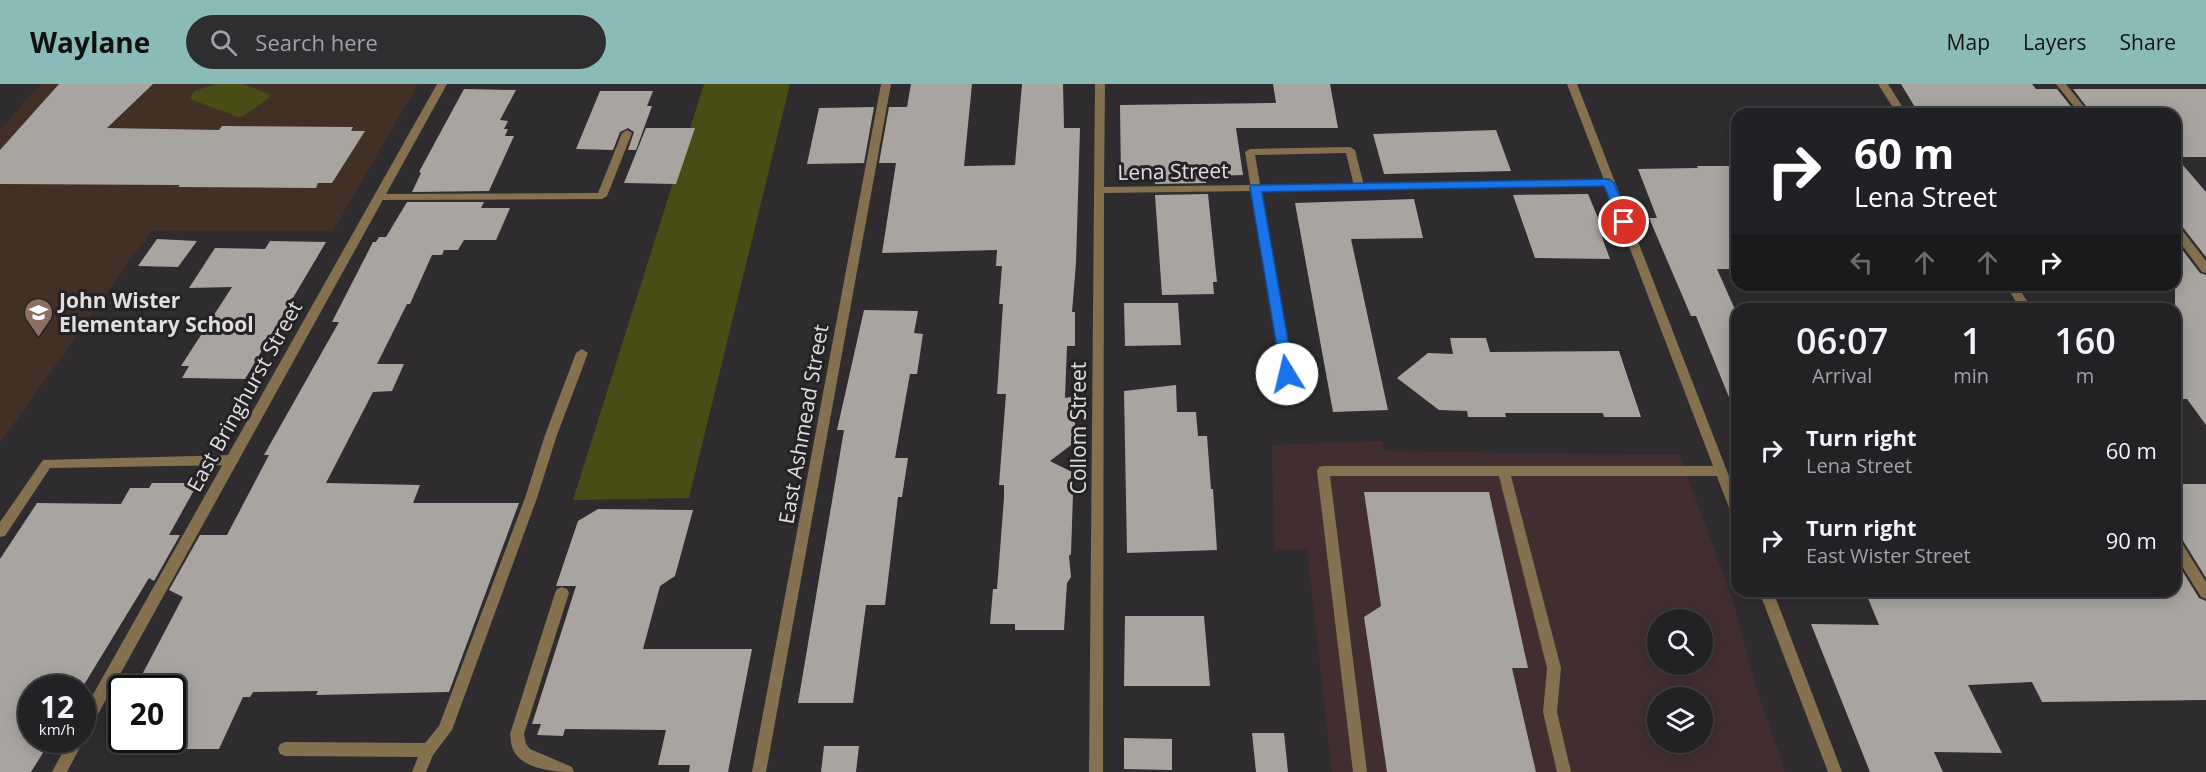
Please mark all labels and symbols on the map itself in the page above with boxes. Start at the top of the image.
street label: Lena Street [1117,156,1229,186]
pin [1598,196,1649,247]
place label: John Wister Elementary School [57,286,254,338]
school or university icon: John Wister Elementary School [22,296,54,338]
street label: East Bringhurst Street [180,296,308,496]
street label: East Ashmead Street [772,322,834,526]
position arrow [1255,342,1319,406]
street label: Collom Street [1064,362,1092,494]
speed limit sign: 20 [108,675,186,753]

